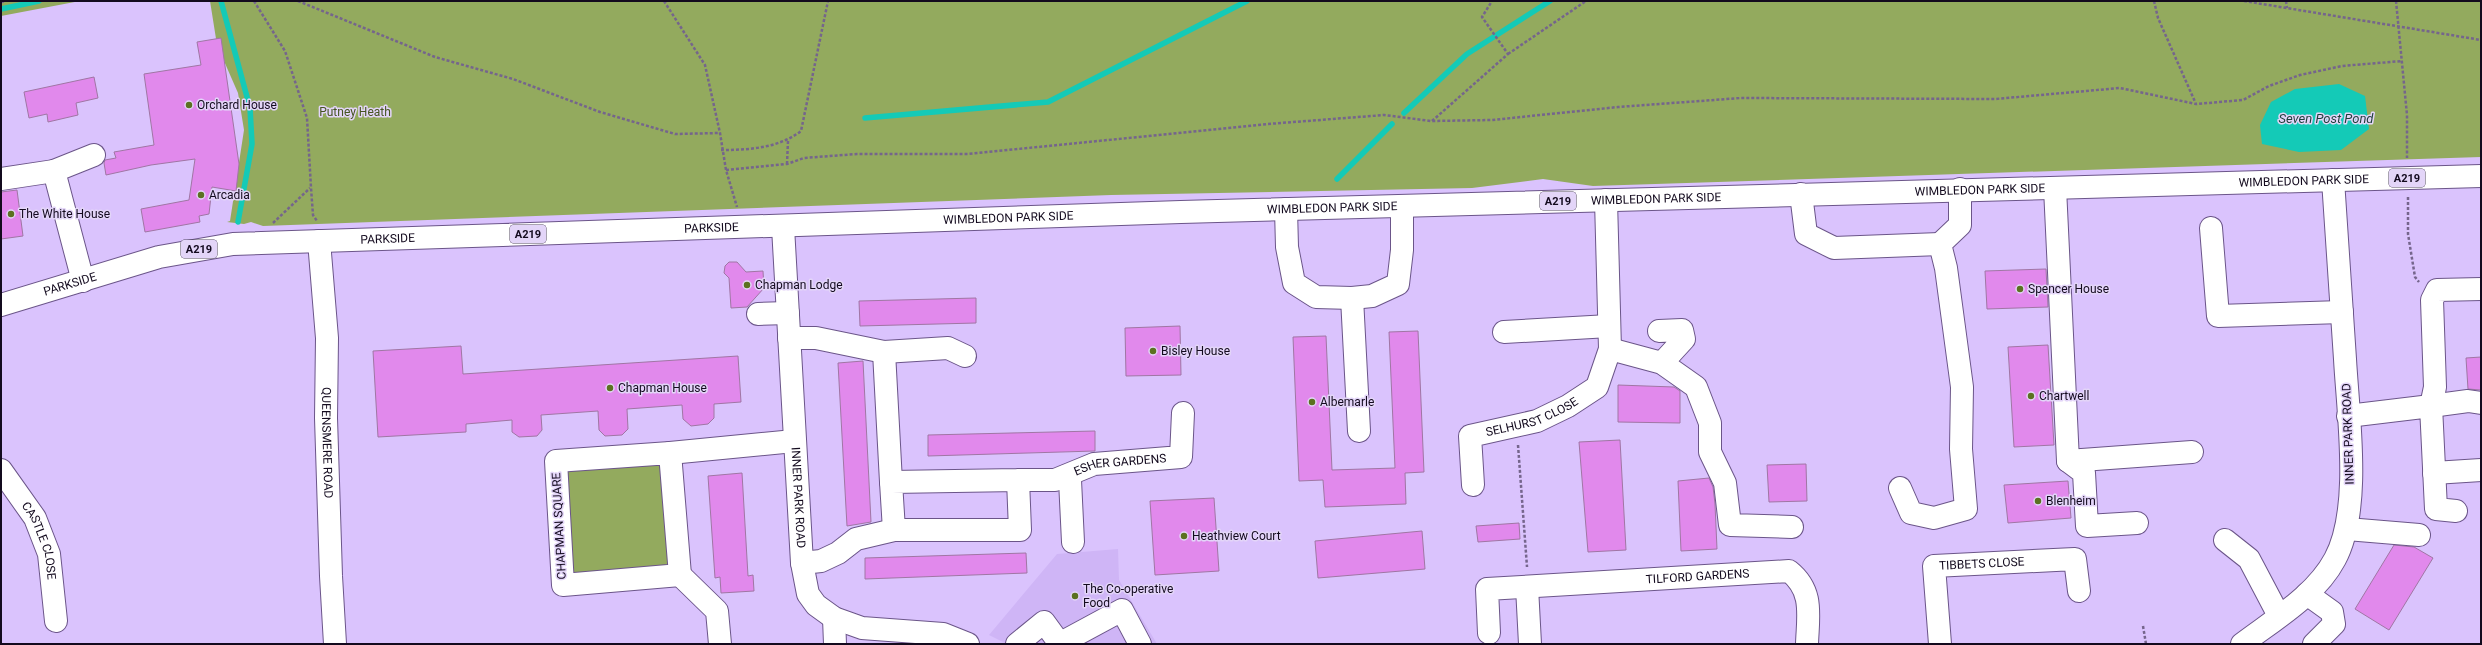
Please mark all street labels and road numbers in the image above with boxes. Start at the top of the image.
road number: A219 [2389,169,2425,187]
street label: WIMBLEDON PARK SIDE [2238,172,2369,190]
street label: WIMBLEDON PARK SIDE [1914,181,2045,199]
street label: WIMBLEDON PARK SIDE [1591,190,1722,208]
road number: A219 [1540,192,1576,210]
street label: WIMBLEDON PARK SIDE [1267,199,1398,217]
street label: WIMBLEDON PARK SIDE [943,209,1074,227]
street label: PARKSIDE [684,220,739,236]
road number: A219 [510,225,546,243]
street label: PARKSIDE [360,231,415,247]
road number: A219 [181,240,217,258]
street label: PARKSIDE [42,269,98,299]
street label: INNER PARK ROAD [2339,383,2357,485]
street label: QUEENSMERE ROAD [319,387,336,499]
street label: SELHURST CLOSE [1484,394,1581,439]
street label: INNER PARK ROAD [788,447,808,549]
street label: ESHER GARDENS [1072,451,1167,478]
street label: CHAPMAN SQUARE [549,472,569,580]
street label: CASTLE CLOSE [19,499,59,580]
street label: TIBBETS CLOSE [1939,555,2025,573]
street label: TILFORD GARDENS [1645,566,1750,587]

